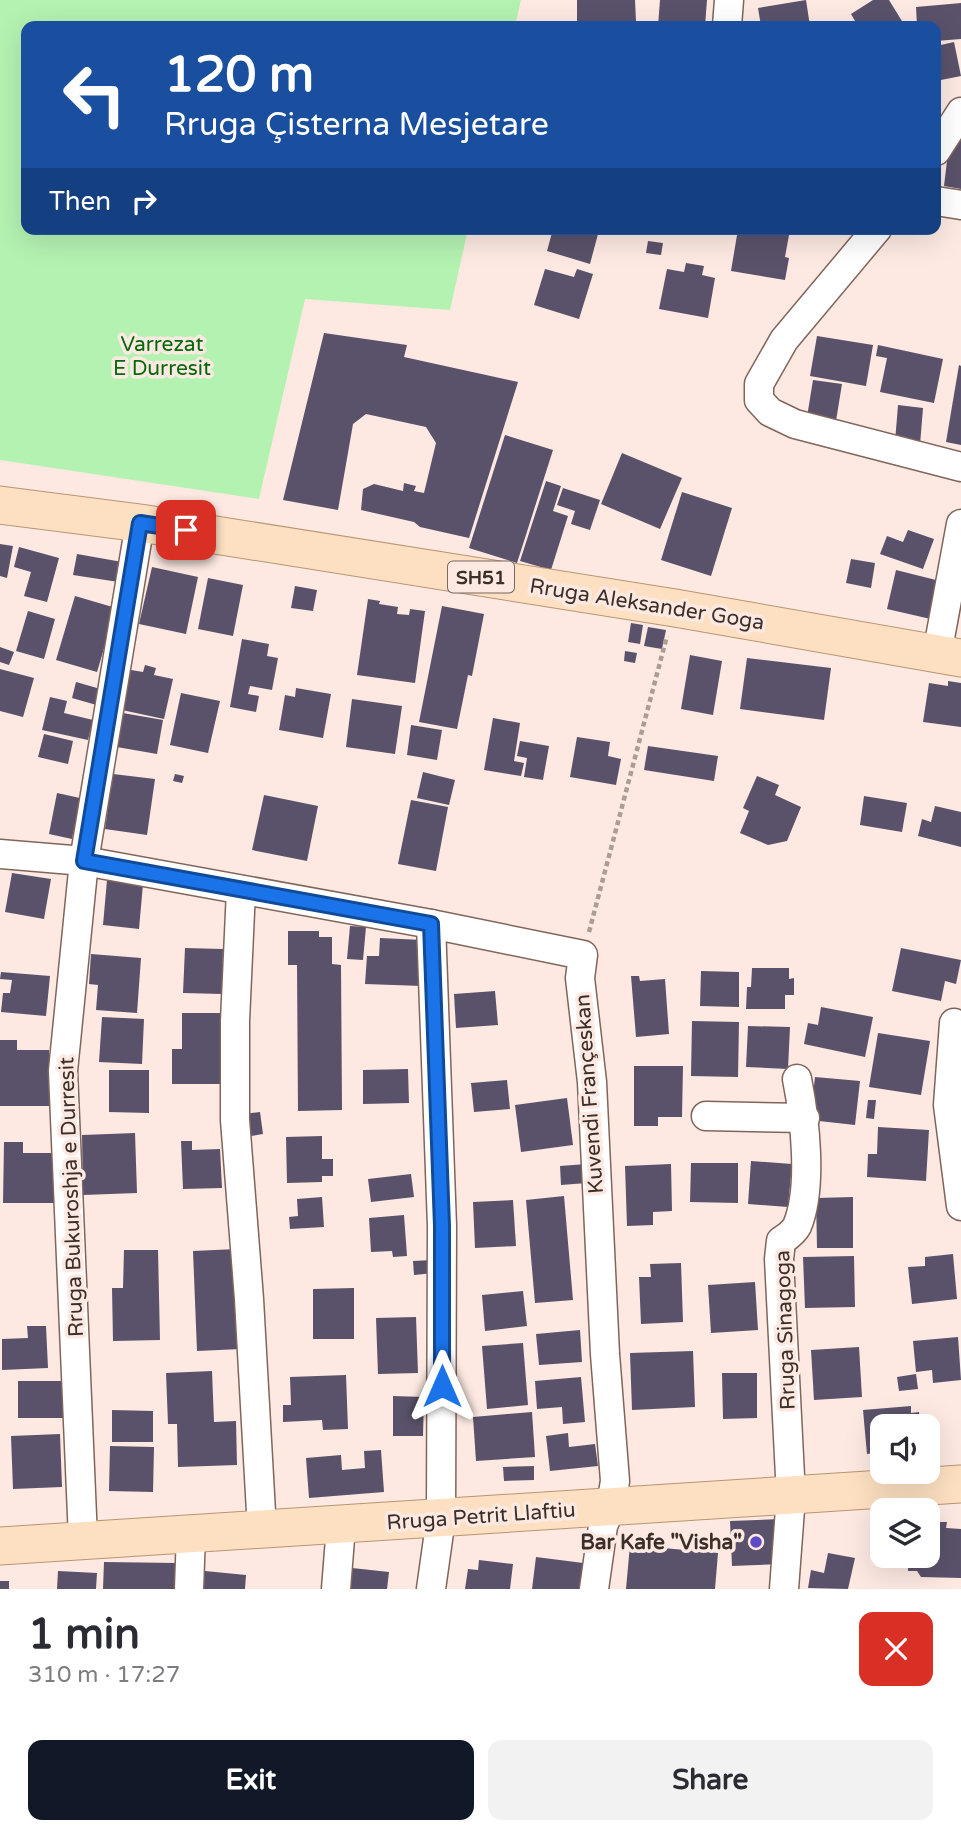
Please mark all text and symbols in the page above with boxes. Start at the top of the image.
text: 120 m [164,46,314,105]
icon: left [49,49,140,140]
text: Rruga Çisterna Mesjetare [164,106,549,144]
icon: right [125,182,163,220]
text: Then [49,186,111,217]
park label: Varrezat E Durresit [113,332,211,381]
pin [156,500,216,560]
icon: arrive [167,511,205,549]
road number: SH51 [448,562,514,592]
street label: Rruga Aleksander Goga [528,574,766,635]
street label: Kuvendi Françeskan [570,993,609,1195]
street label: Rruga Bukuroshja e Durresit [54,1056,89,1338]
street label: Rruga Sinagoga [770,1250,801,1410]
position arrow [405,1349,479,1423]
map controls [870,1414,940,1568]
button: sound [870,1414,940,1484]
street label: Rruga Petrit Llaftiu [386,1497,576,1536]
button: layers [870,1498,940,1568]
place label: Bar Kafe "Visha" [580,1530,742,1555]
marker: Bar Kafe "Visha" [748,1534,764,1550]
text: 1 min [28,1609,140,1660]
button: close [859,1612,933,1686]
text: 310 m · 17:27 [28,1661,180,1689]
button: Exit [28,1740,474,1820]
button: Share [488,1740,933,1820]

